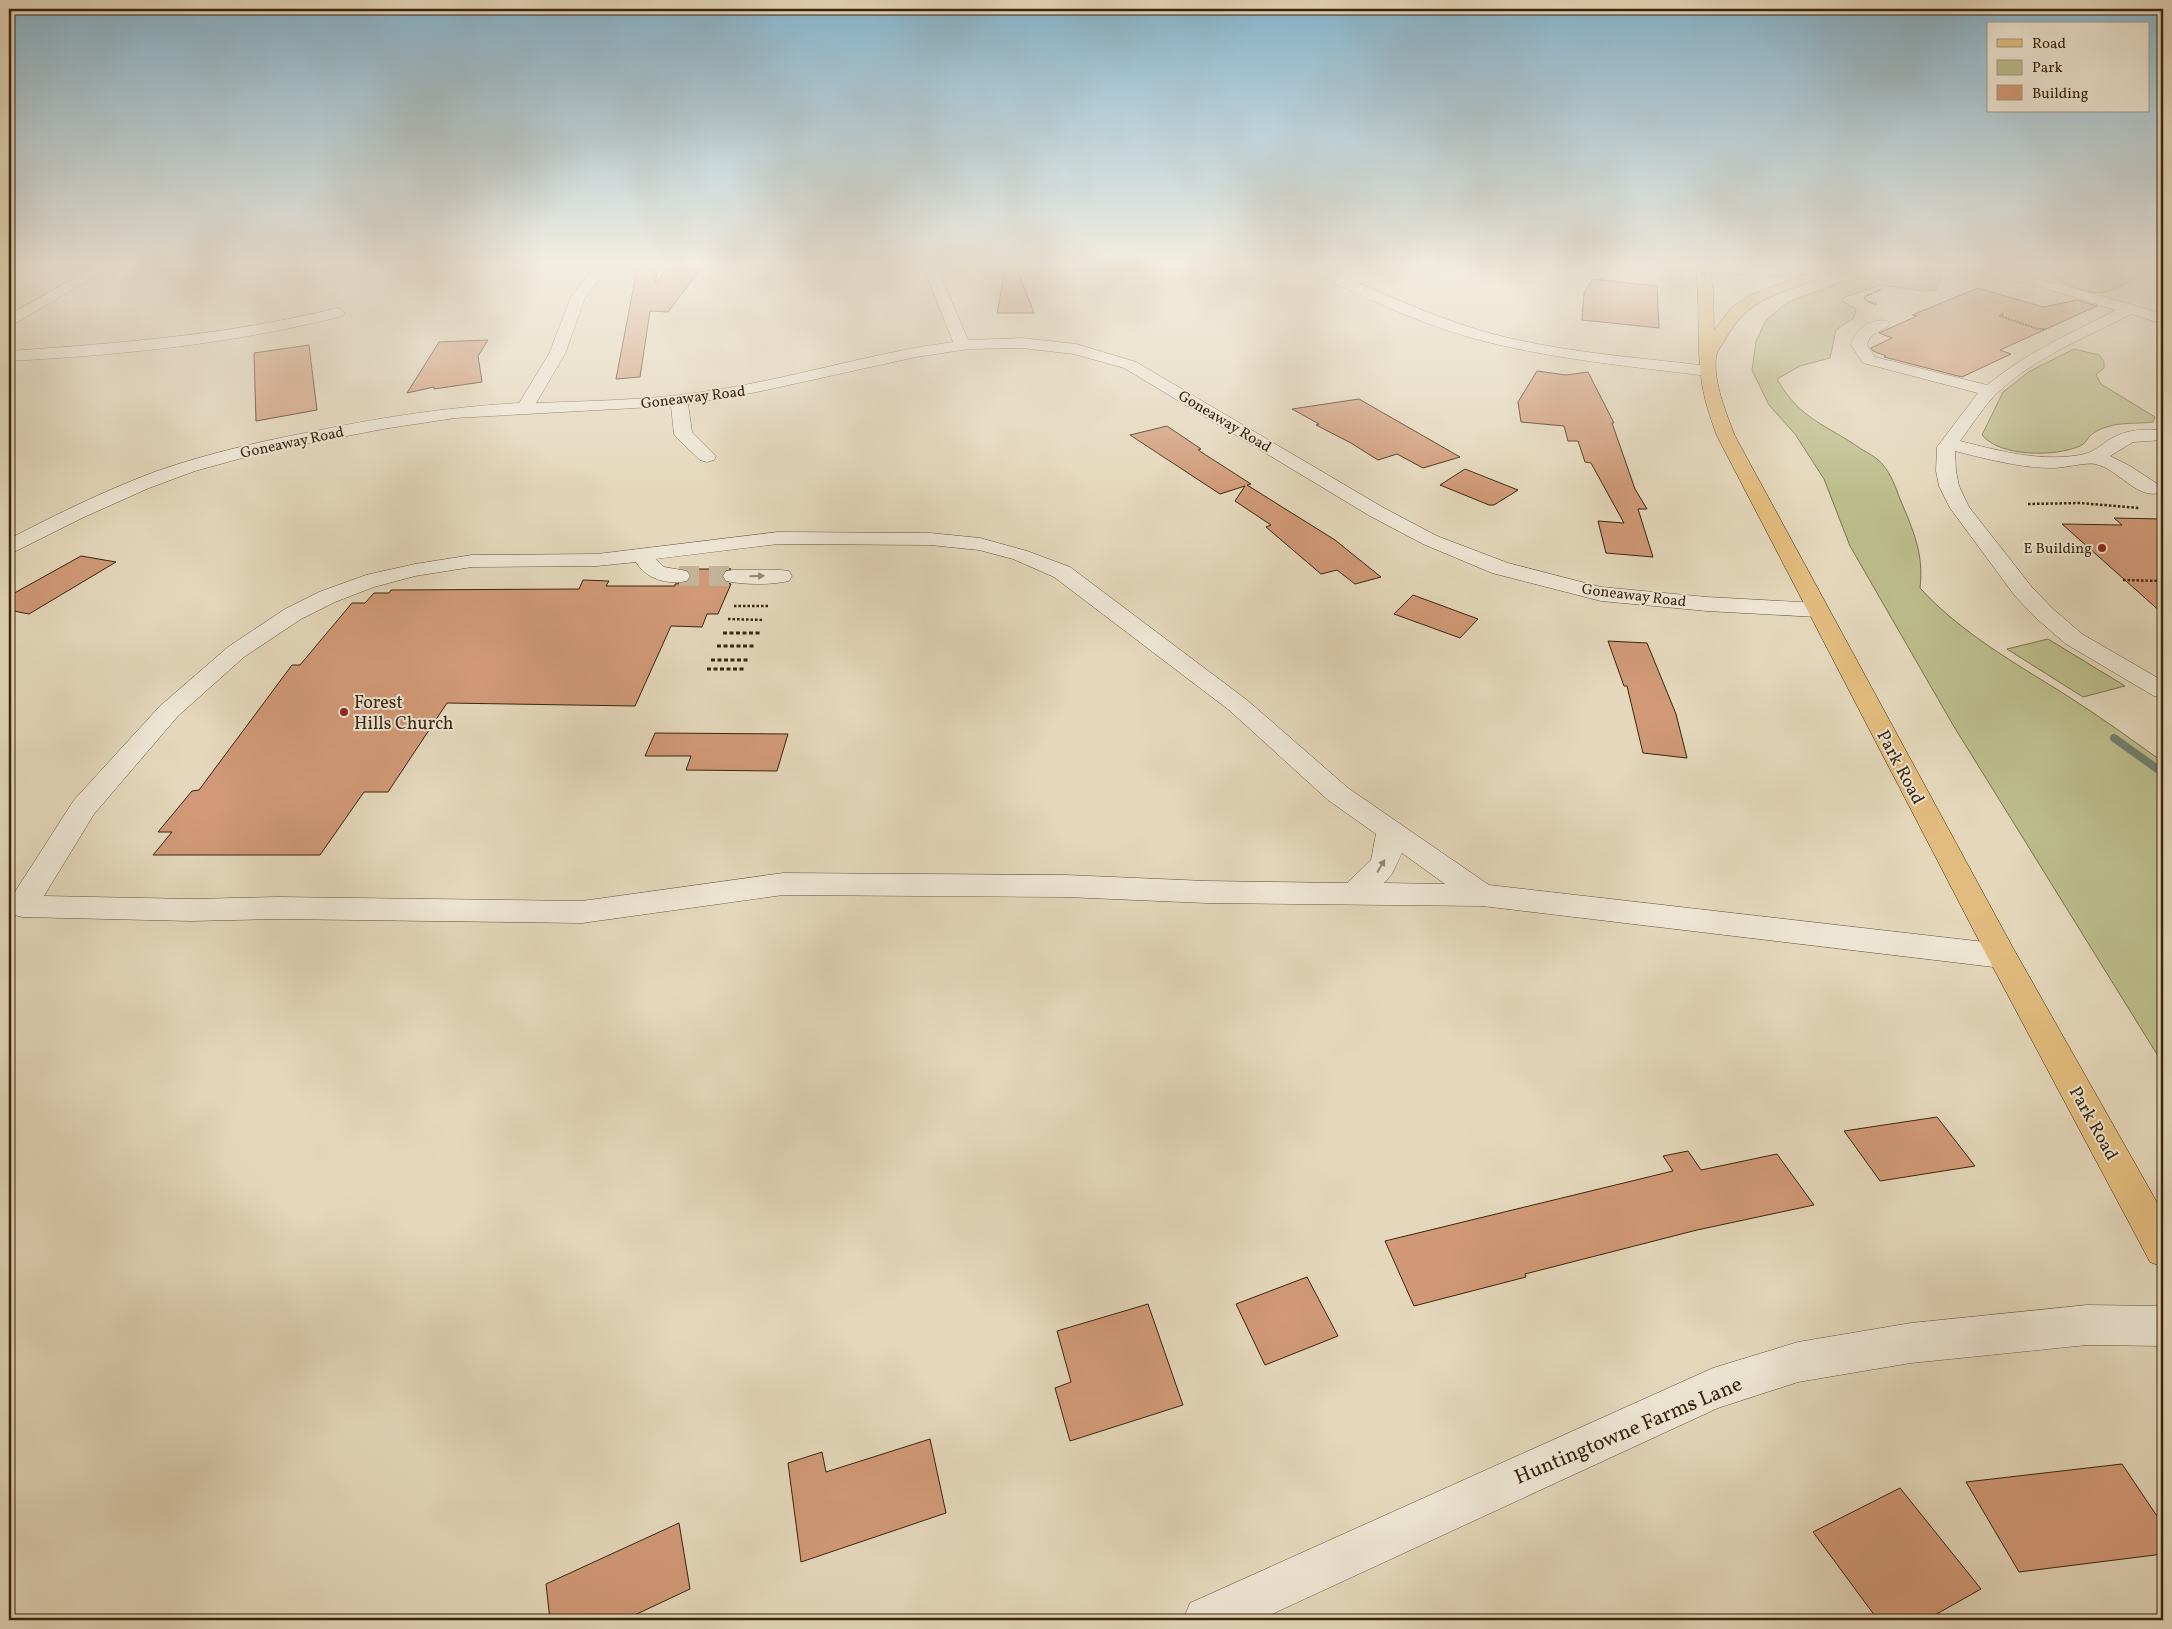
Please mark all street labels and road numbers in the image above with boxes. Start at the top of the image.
street label: Goneaway Road [640,382,747,415]
street label: Goneaway Road [1174,386,1275,458]
street label: Goneaway Road [239,422,346,465]
street label: Goneaway Road [1580,580,1687,613]
street label: Park Road [1870,726,1930,809]
street label: Park Road [2062,1082,2123,1165]
street label: Huntingtowne Farms Lane [1510,1370,1747,1493]

